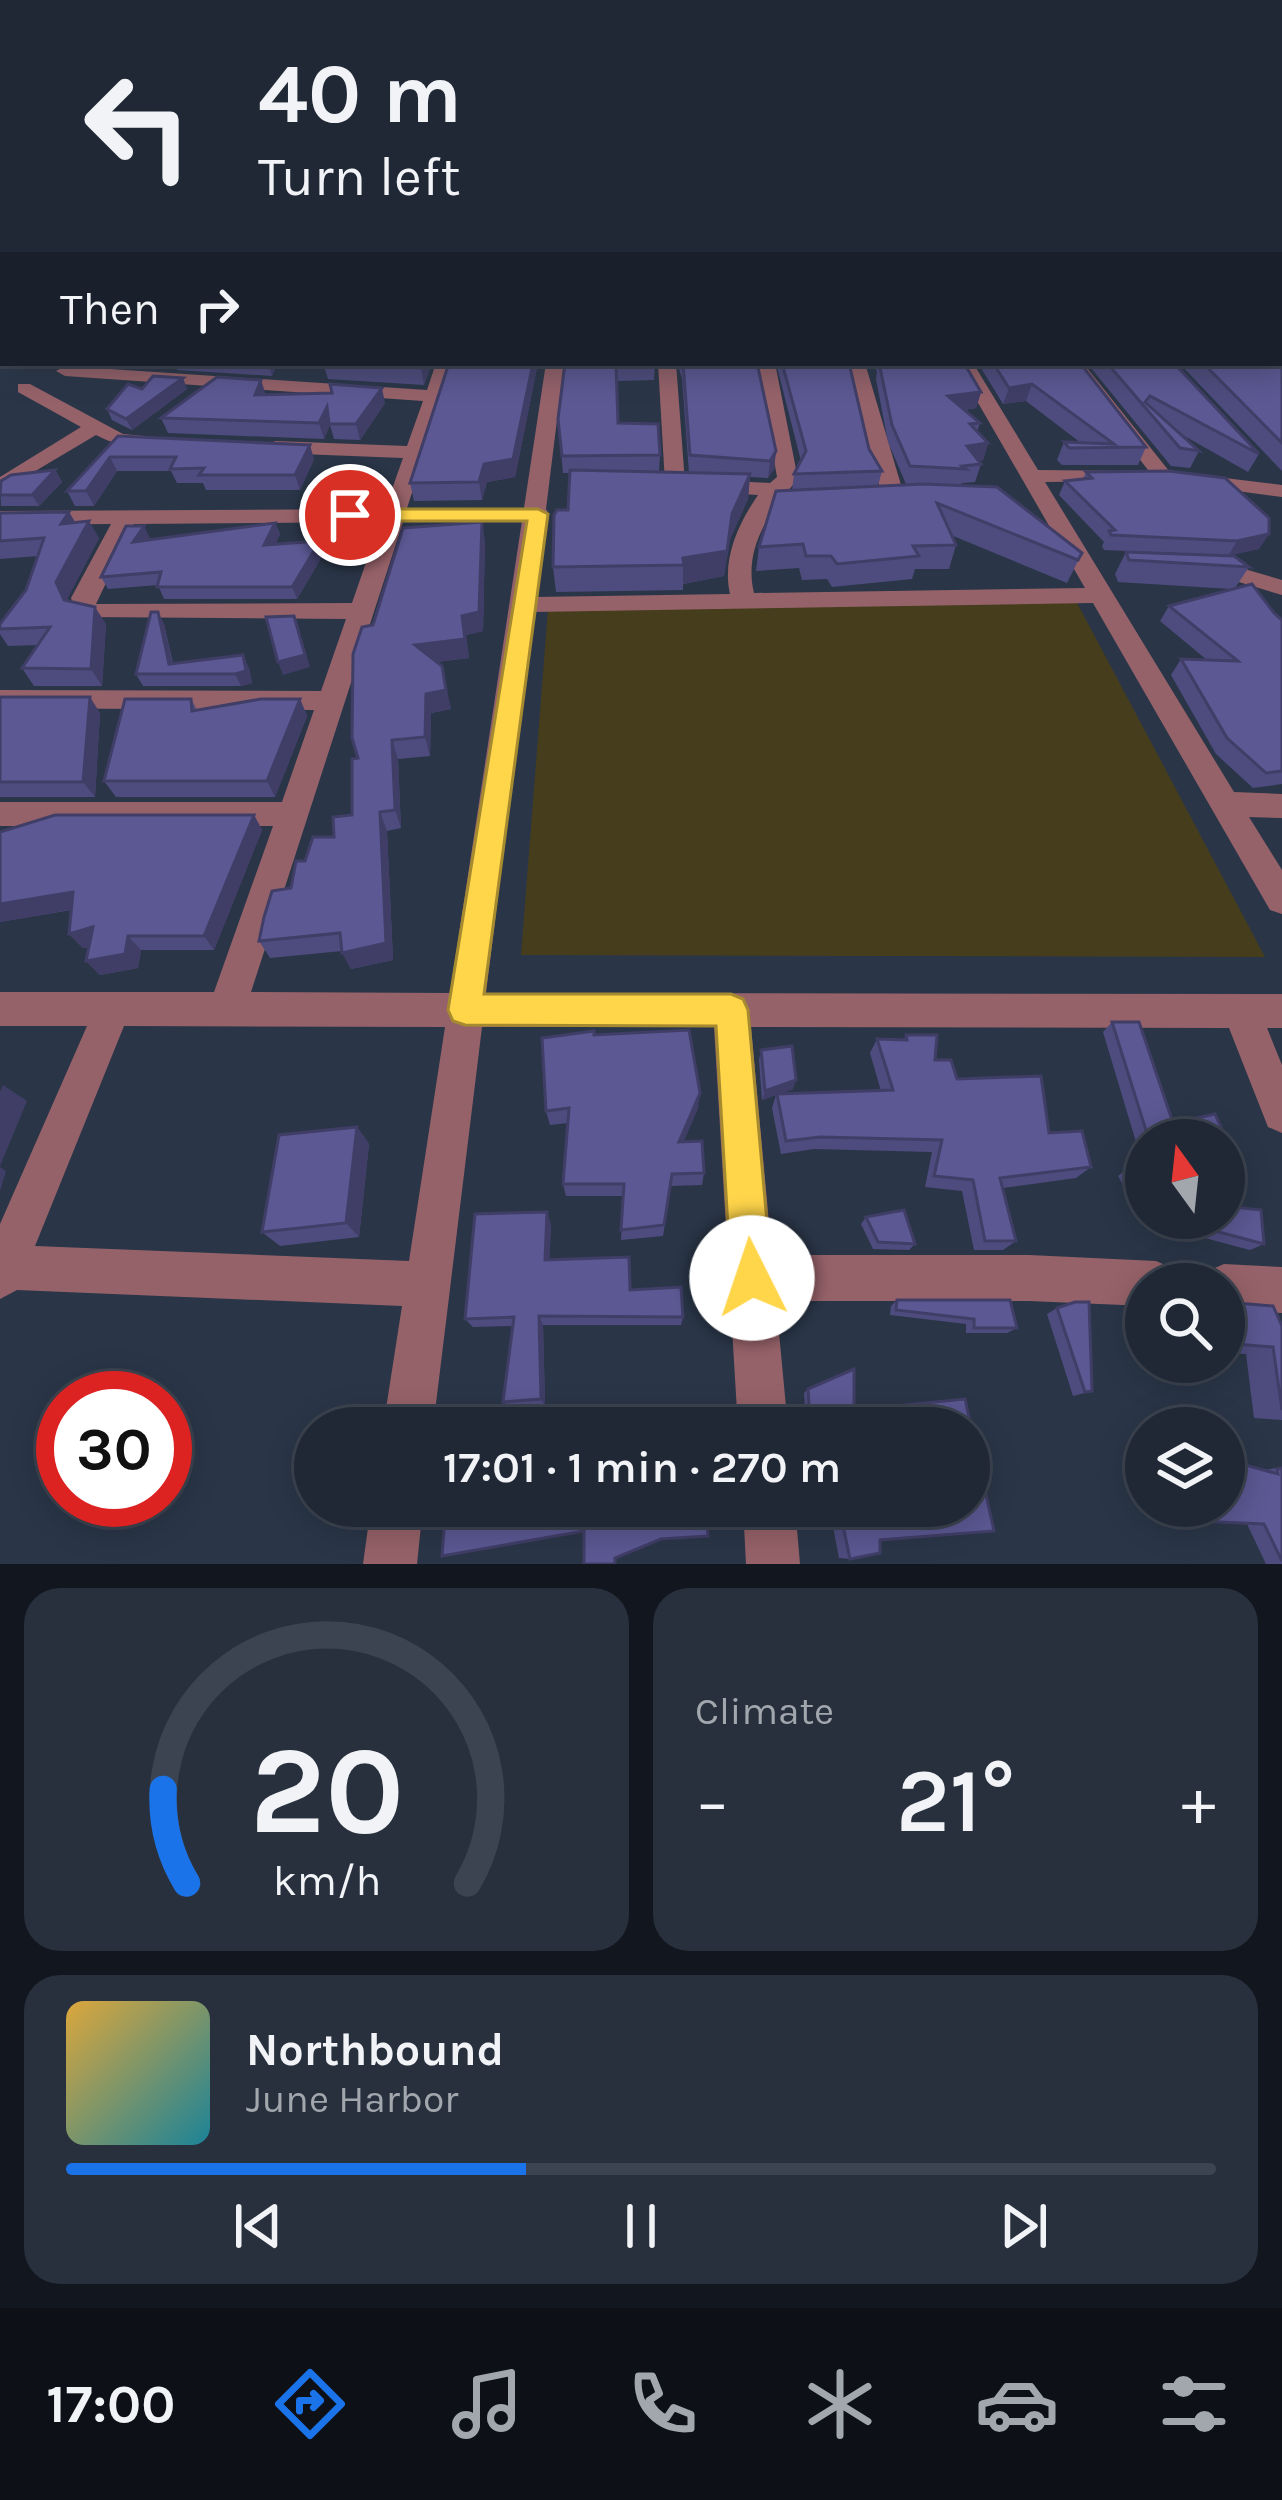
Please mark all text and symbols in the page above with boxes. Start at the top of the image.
text: 40 m [258,45,462,143]
icon: left [60,48,216,204]
text: Turn left [258,145,461,209]
icon: right [184,276,250,342]
text: Then [60,283,160,335]
pin [299,464,401,566]
icon: arrive [317,482,383,548]
north arrow [1125,1119,1245,1239]
map controls [1125,1119,1245,1527]
position arrow [689,1215,815,1341]
button: search [1125,1263,1245,1383]
speed limit sign: 30 [36,1371,192,1527]
button: layers [1125,1407,1245,1527]
text: 17:01 · 1 min · 270 m [443,1441,841,1493]
text: Climate [695,1688,834,1734]
text: 20 [249,1718,404,1863]
text: 21° [896,1748,1015,1854]
text: − [695,1763,730,1841]
text: + [1181,1763,1216,1841]
text: km/h [272,1855,381,1905]
text: Northbound [246,2024,504,2076]
text: June Harbor [246,2076,458,2122]
icon: previous [225,2193,291,2259]
icon: pause [608,2193,674,2259]
icon: next [991,2193,1057,2259]
icon: directions [268,2362,352,2446]
icon: music [445,2362,529,2446]
icon: phone [621,2362,705,2446]
icon: climate [798,2362,882,2446]
icon: car [975,2362,1059,2446]
icon: filters [1152,2362,1236,2446]
text: 17:00 [46,2372,175,2436]

